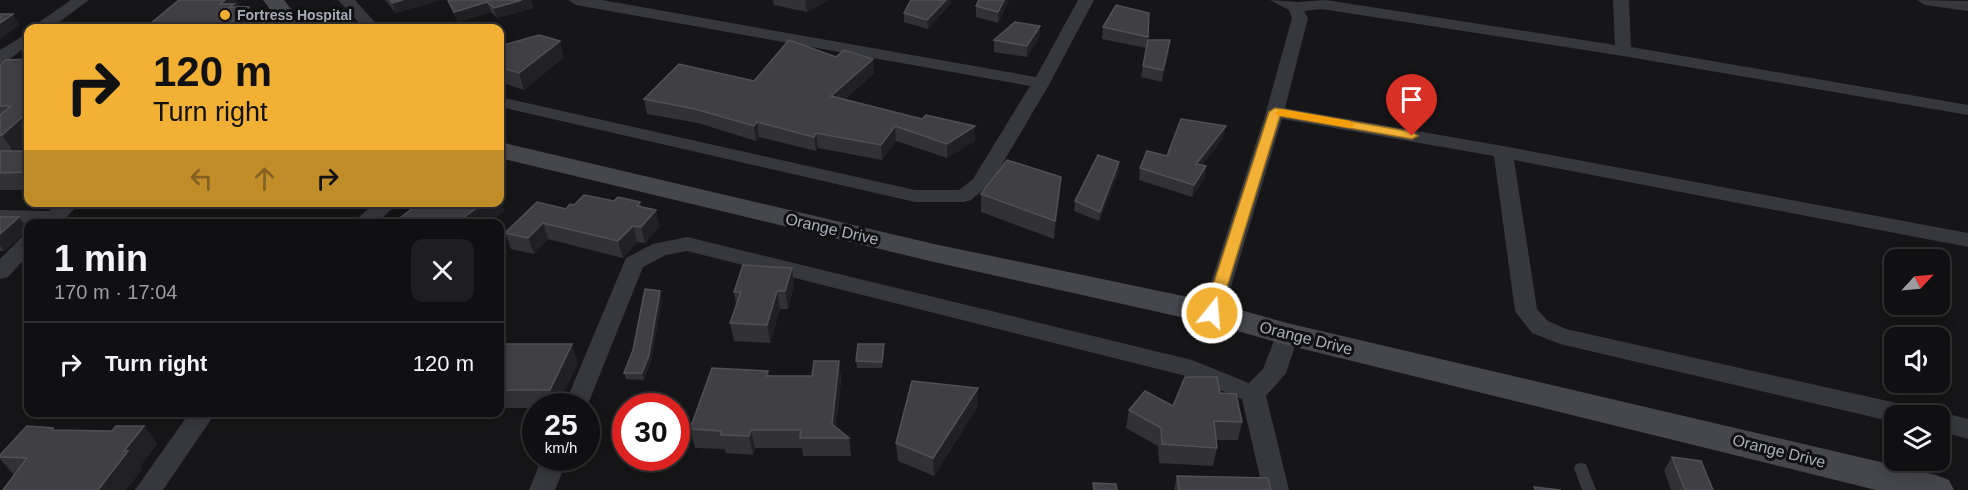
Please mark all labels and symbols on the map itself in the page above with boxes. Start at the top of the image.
place label: Fortress Hospital [237,7,352,23]
marker: Fortress Hospital [218,8,232,22]
pin [1386,74,1437,136]
street label: Orange Drive [784,210,880,248]
north arrow [1884,249,1950,315]
position arrow [1180,281,1244,345]
street label: Orange Drive [1258,318,1354,358]
speed limit sign: 30 [612,393,690,471]
street label: Orange Drive [1731,431,1827,471]

